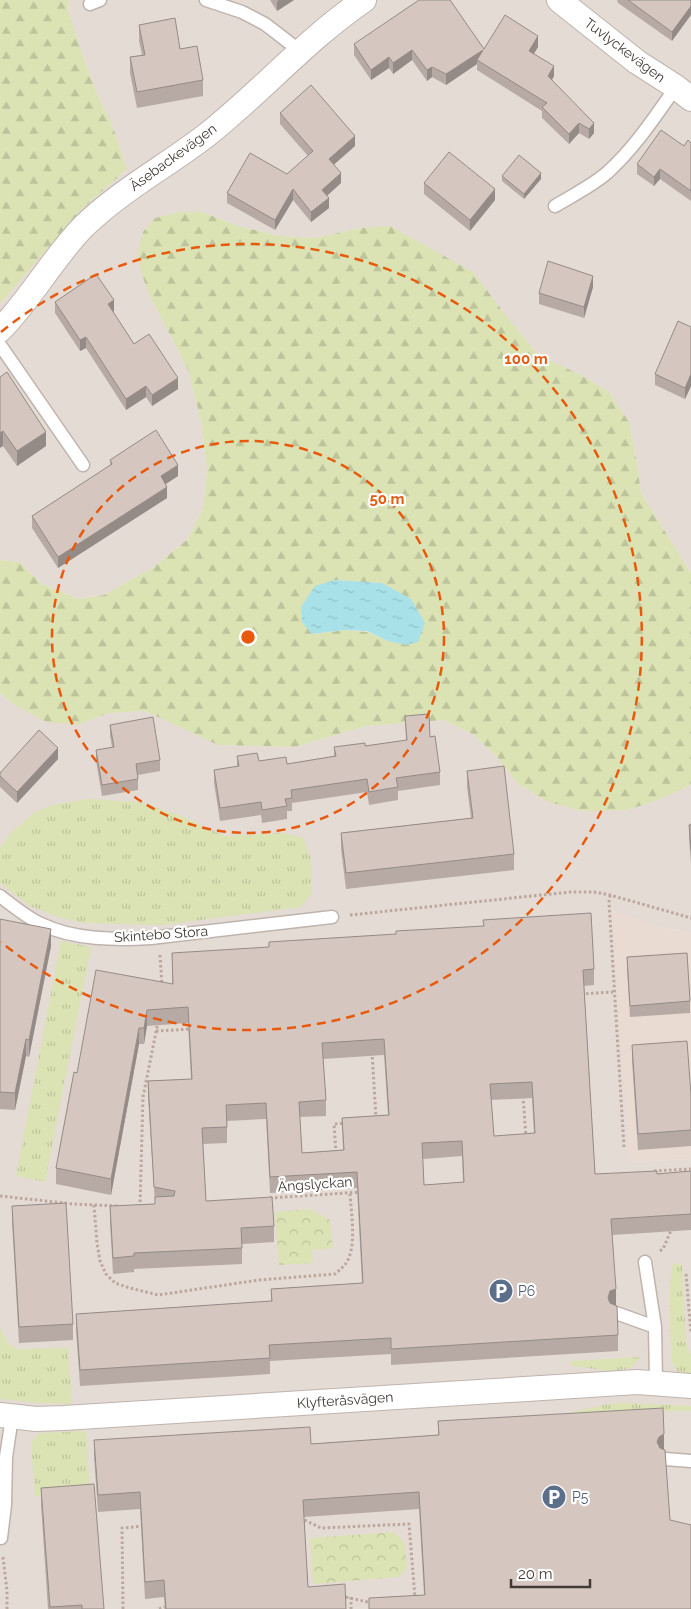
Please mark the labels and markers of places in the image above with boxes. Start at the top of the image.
centre of rings [239,628,257,646]
parking icon: P6 [488,1278,514,1304]
place label: P6 [518,1283,535,1299]
parking icon: P5 [541,1484,567,1510]
place label: P5 [572,1489,589,1505]

